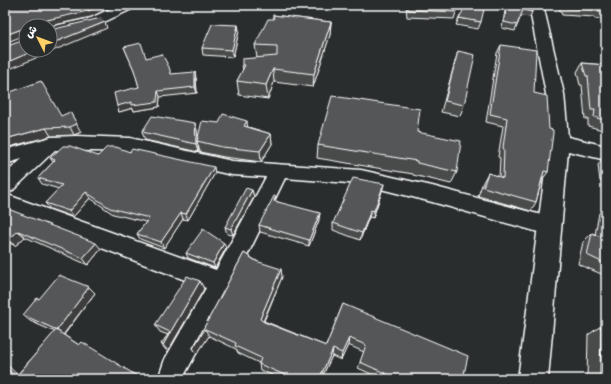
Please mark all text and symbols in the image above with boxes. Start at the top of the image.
north arrow [18,18,58,58]
text: ش [24,24,41,41]

